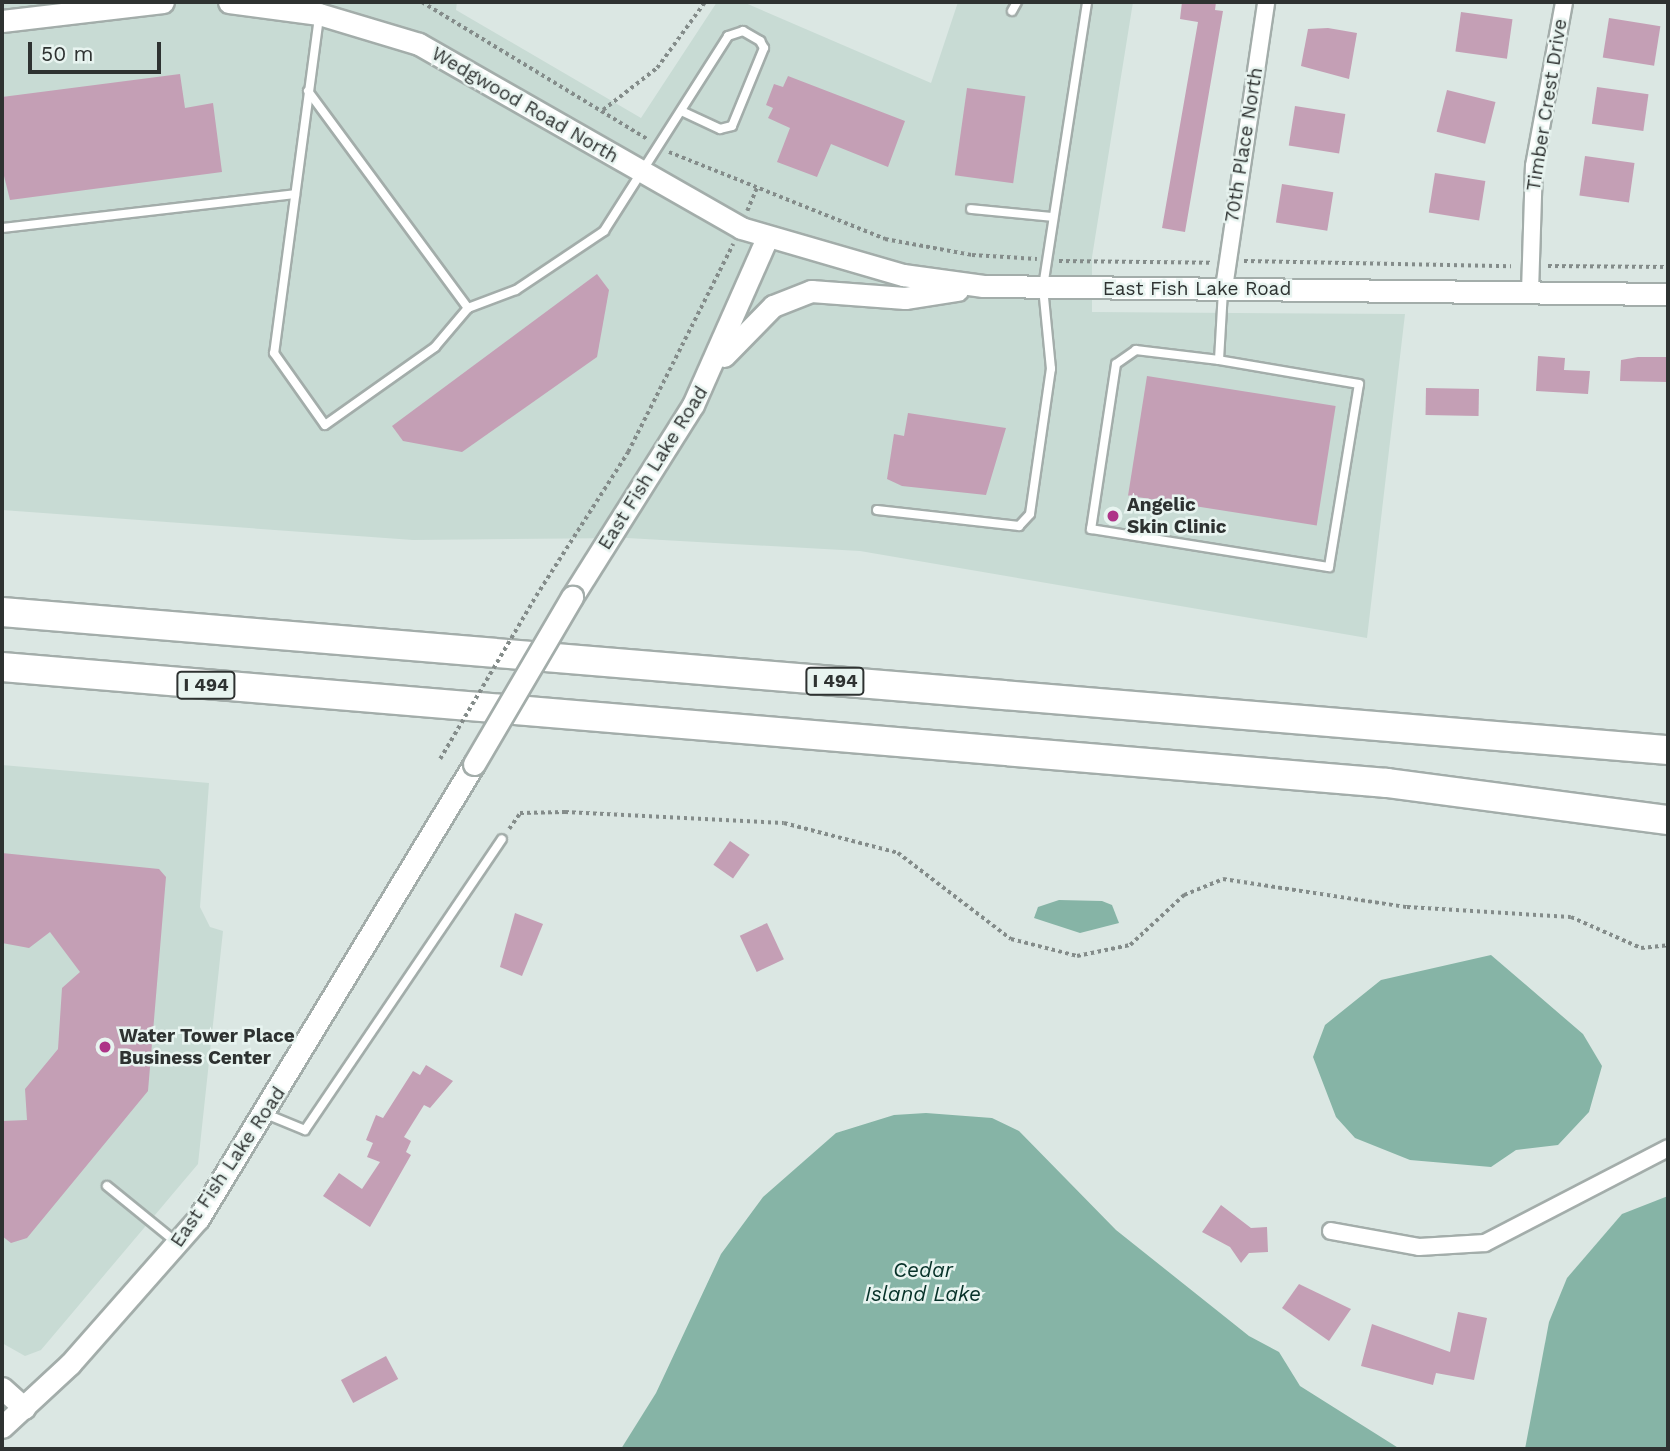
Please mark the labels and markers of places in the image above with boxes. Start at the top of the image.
place label: Angelic Skin Clinic [1127,494,1227,538]
marker: Angelic Skin Clinic [1105,508,1121,524]
place label: Water Tower Place Business Center [119,1025,296,1069]
marker: Water Tower Place Business Center [97,1039,113,1055]

